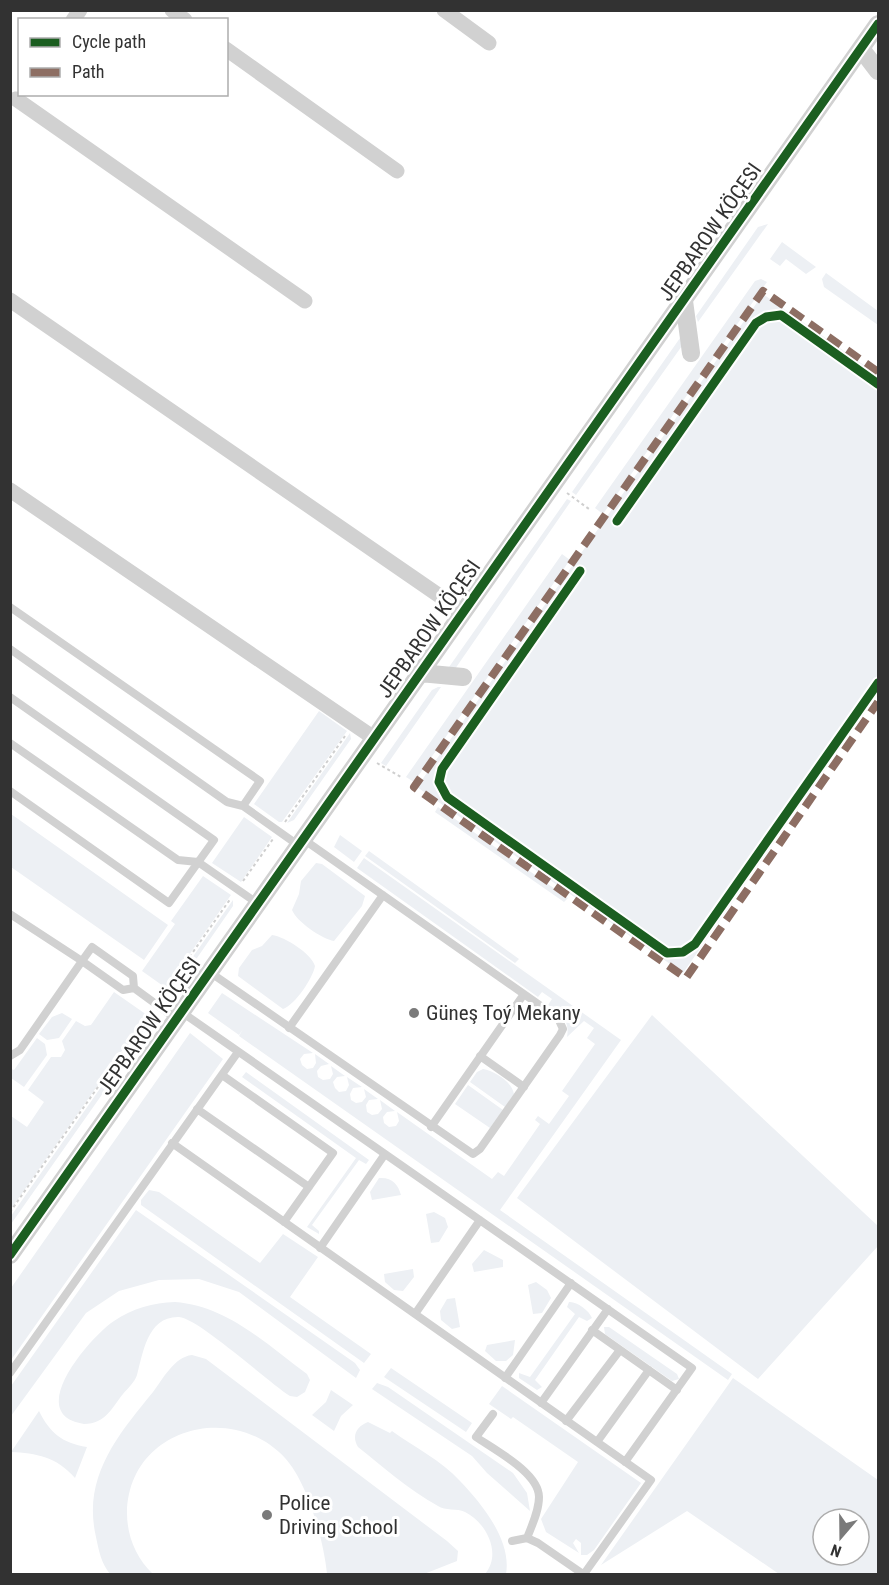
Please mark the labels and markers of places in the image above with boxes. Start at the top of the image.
place label: Güneş Toý Mekany [426,1001,581,1025]
marker: Güneş Toý Mekany [407,1006,421,1020]
place label: Police Driving School [279,1491,398,1539]
marker: Police Driving School [260,1508,274,1522]

